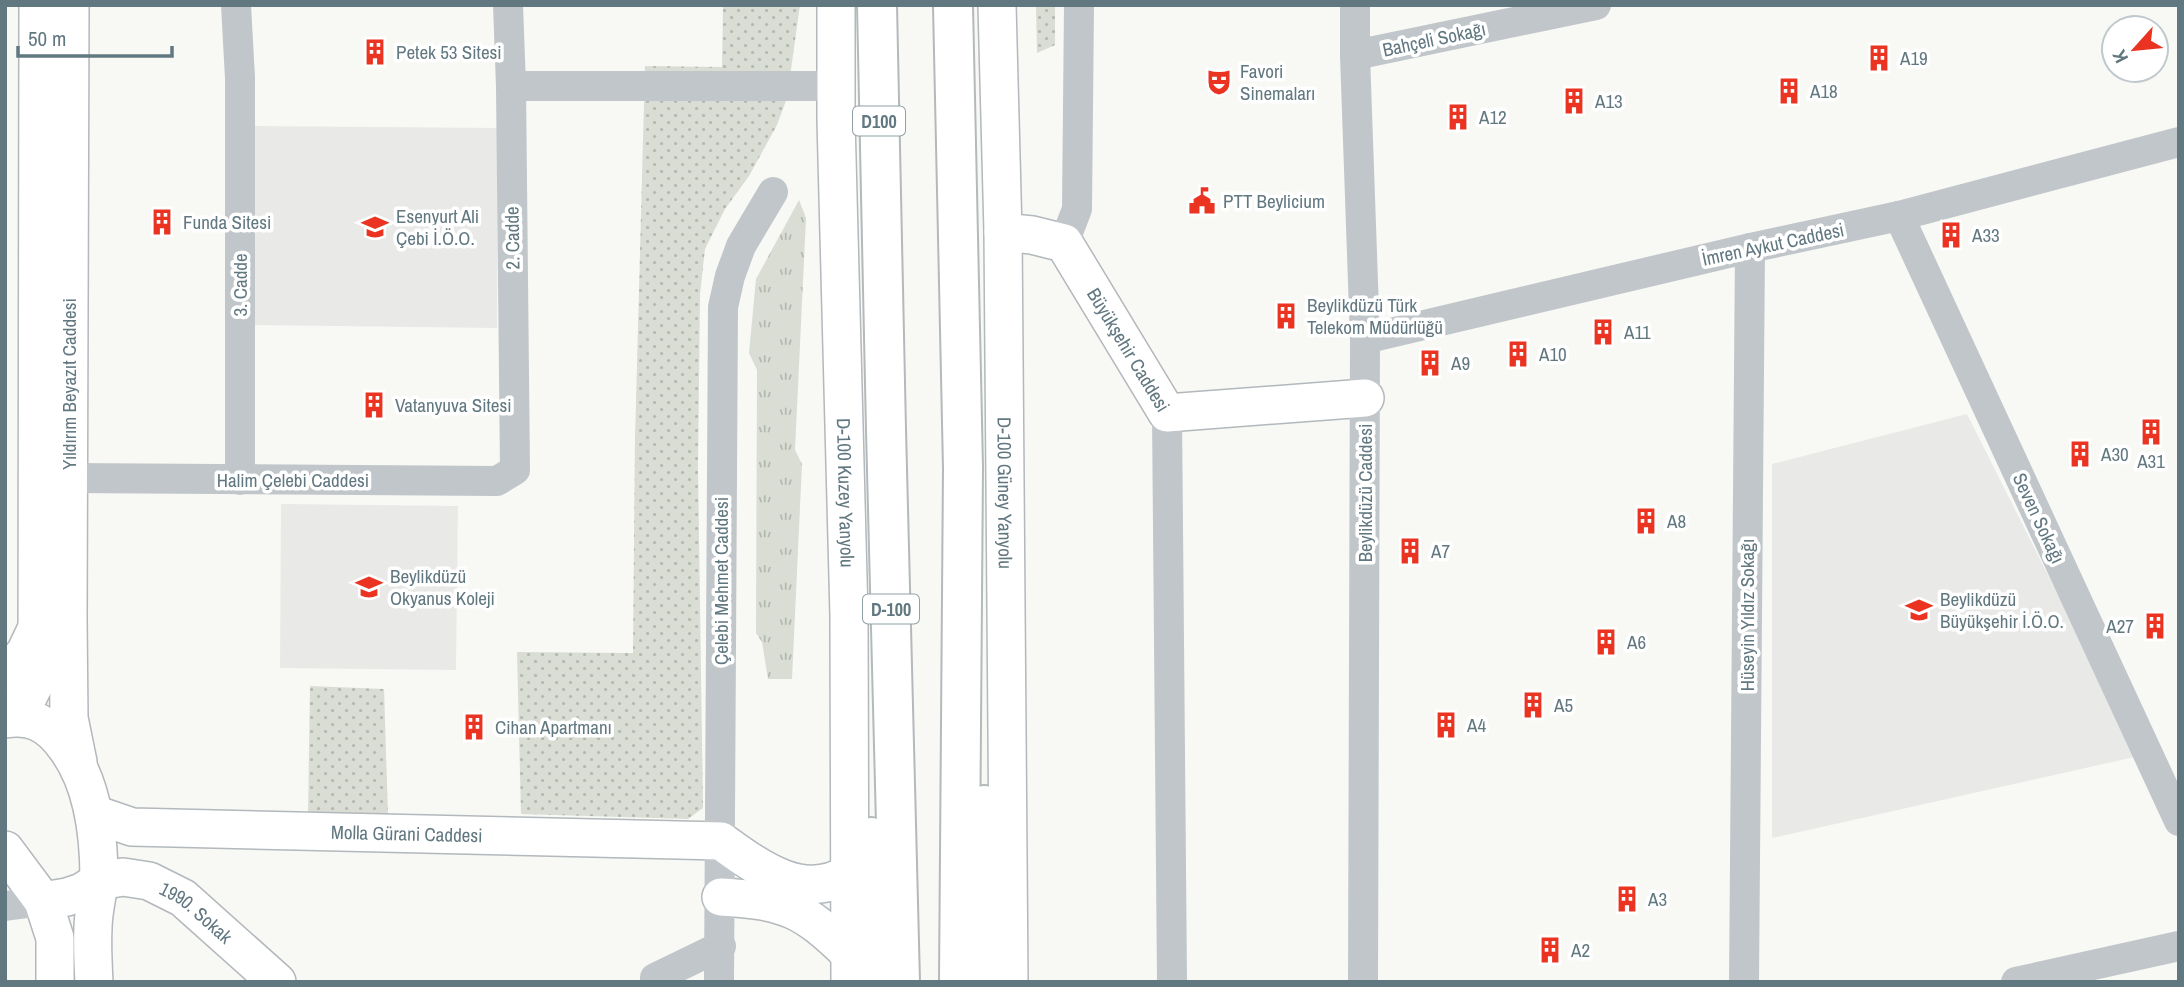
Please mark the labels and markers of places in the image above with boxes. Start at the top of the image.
building icon: Petek 53 Sitesi [360,37,390,67]
place label: Petek 53 Sitesi [396,39,502,65]
building icon: A19 [1864,43,1894,73]
place label: A19 [1899,45,1928,71]
place label: Favori Sinemaları [1240,58,1315,106]
theatre icon: Favori Sinemaları [1204,67,1234,97]
building icon: A18 [1774,76,1804,106]
place label: A18 [1809,78,1838,104]
building icon: A13 [1559,86,1589,116]
place label: A13 [1594,88,1623,114]
building icon: A12 [1443,102,1473,132]
place label: A12 [1478,104,1507,130]
public building icon: PTT Beylicium [1187,186,1217,216]
place label: PTT Beylicium [1223,188,1325,214]
place label: Esenyurt Ali Çebi İ.Ö.O. [396,203,479,251]
building icon: Funda Sitesi [147,207,177,237]
place label: Funda Sitesi [183,209,271,235]
school or university icon: Esenyurt Ali Çebi İ.Ö.O. [360,212,390,242]
building icon: A33 [1936,220,1966,250]
place label: A33 [1971,222,2000,248]
place label: Beylikdüzü Türk Telekom Müdürlüğü [1307,292,1443,340]
building icon: Beylikdüzü Türk Telekom Müdürlüğü [1271,301,1301,331]
building icon: A11 [1588,317,1618,347]
place label: A11 [1623,319,1651,345]
building icon: A10 [1503,339,1533,369]
place label: A10 [1538,341,1567,367]
building icon: A9 [1415,348,1445,378]
place label: A9 [1450,350,1470,376]
building icon: Vatanyuva Sitesi [359,390,389,420]
place label: Vatanyuva Sitesi [395,392,512,418]
building icon: A31 [2136,417,2166,447]
building icon: A30 [2065,439,2095,469]
place label: A30 [2100,441,2129,467]
place label: A31 [2136,448,2165,474]
building icon: A8 [1631,506,1661,536]
place label: A8 [1666,508,1686,534]
building icon: A7 [1395,536,1425,566]
place label: A7 [1430,538,1450,564]
place label: Beylikdüzü Okyanus Koleji [390,563,495,611]
school or university icon: Beylikdüzü Okyanus Koleji [354,572,384,602]
place label: Beylikdüzü Büyükşehir İ.Ö.O. [1940,586,2064,634]
school or university icon: Beylikdüzü Büyükşehir İ.Ö.O. [1904,595,1934,625]
building icon: A27 [2140,611,2170,641]
place label: A27 [2105,613,2134,639]
building icon: A6 [1591,627,1621,657]
place label: A6 [1626,629,1646,655]
building icon: A5 [1518,690,1548,720]
place label: A5 [1553,692,1573,718]
building icon: A4 [1431,710,1461,740]
building icon: Cihan Apartmanı [459,712,489,742]
place label: A4 [1466,712,1486,738]
place label: Cihan Apartmanı [495,714,612,740]
building icon: A3 [1612,884,1642,914]
place label: A3 [1647,886,1667,912]
building icon: A2 [1535,935,1565,965]
place label: A2 [1570,937,1590,963]

